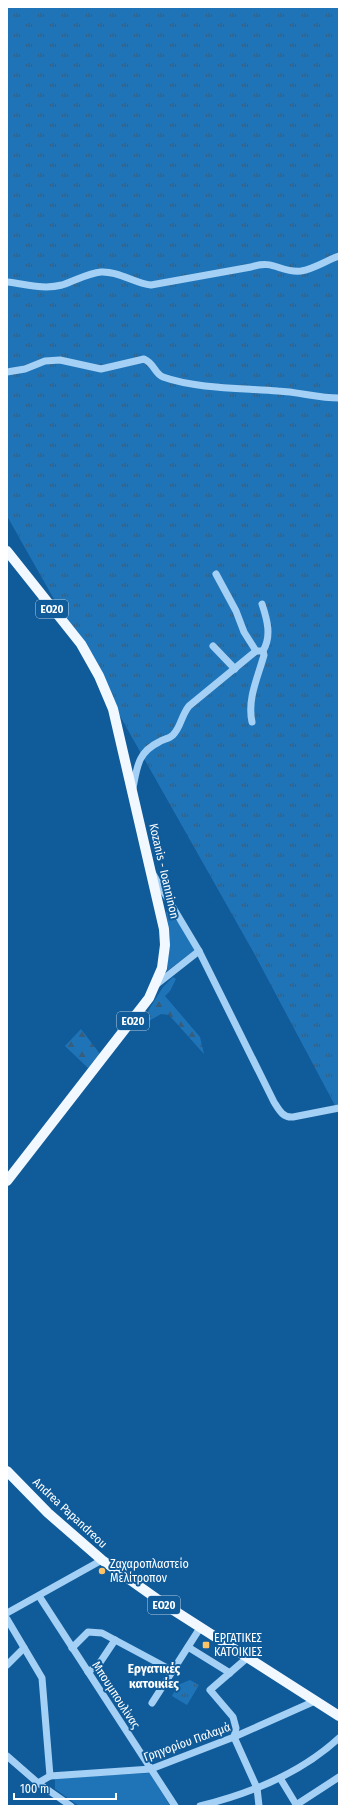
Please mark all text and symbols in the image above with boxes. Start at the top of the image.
road number: ΕΟ20 [36,600,68,618]
street label: Kozanis - Ioanninon [146,822,182,920]
road number: ΕΟ20 [117,1012,149,1030]
street label: Andrea Papandreou [30,1475,110,1551]
place label: Ζαχαροπλαστείο Μελίτροπον [110,1557,189,1585]
marker: Ζαχαροπλαστείο Μελίτροπον [97,1566,107,1576]
road number: ΕΟ20 [148,1596,180,1614]
place label: ΕΡΓΑΤΙΚΕΣ ΚΑΤΟΙΚΙΕΣ [214,1631,262,1659]
marker: ΕΡΓΑΤΙΚΕΣ ΚΑΤΟΙΚΙΕΣ [201,1640,211,1650]
street label: Μπουμπουλίνας [89,1659,143,1731]
district label: Εργατικές κατοικίες [128,1661,181,1691]
street label: Γρηγορίου Παλαμά [142,1720,232,1764]
scale bar [14,1775,116,1801]
text: 100 m [20,1782,49,1796]

